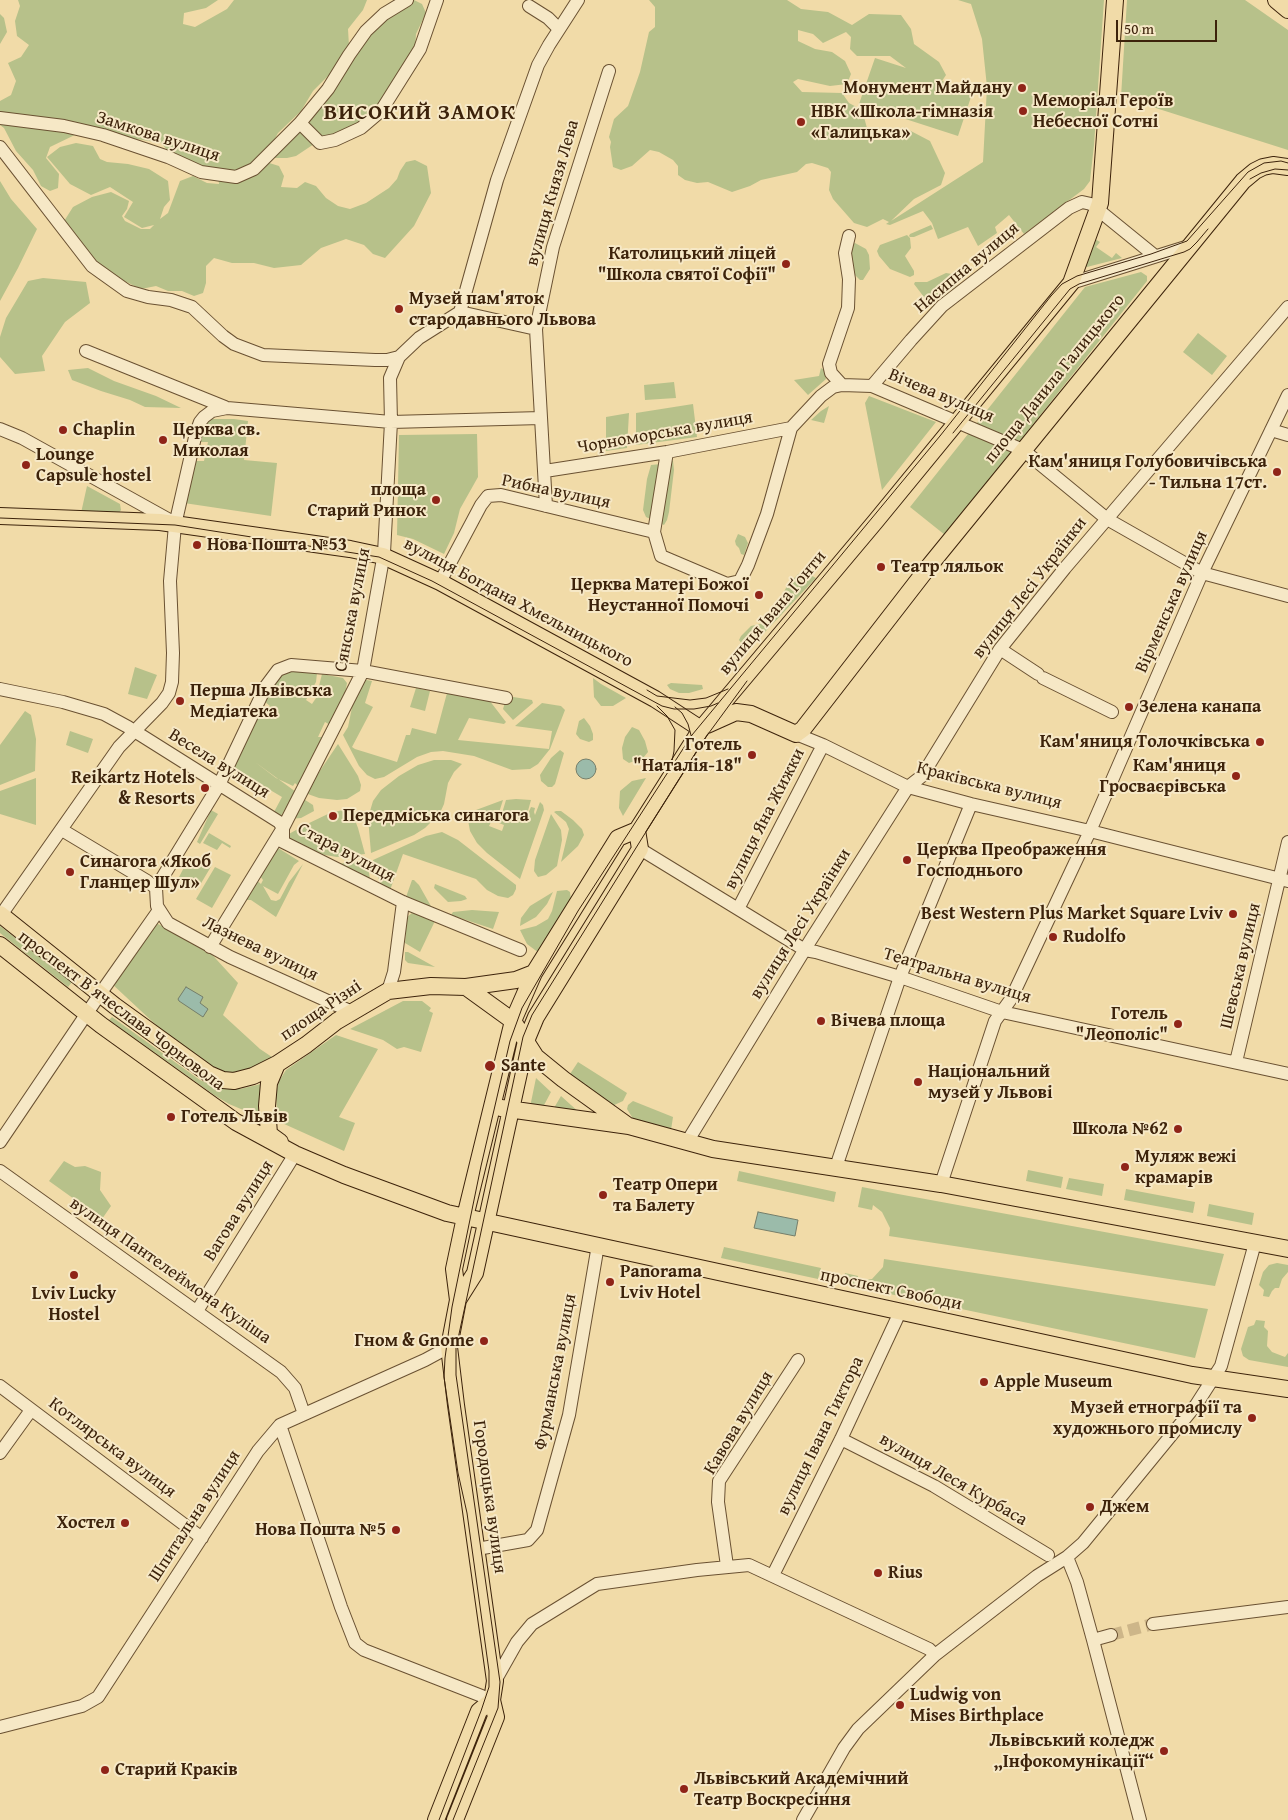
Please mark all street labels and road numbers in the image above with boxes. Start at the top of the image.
street label: Замкова вулиця [94,107,222,167]
street label: вулиця Князя Лева [522,118,584,268]
street label: Насипна вулиця [910,218,1024,318]
street label: площа Данила Галицького [980,290,1130,468]
street label: Вічева вулиця [885,364,997,428]
street label: Чорноморська вулиця [576,407,754,459]
street label: Рибна вулиця [500,470,612,514]
street label: вулиця Лесі Українки [968,513,1092,663]
street label: Вірменська вулиця [1131,528,1213,676]
street label: вулиця Богдана Хмельницького [400,533,636,673]
street label: Сянська вулиця [330,546,376,674]
street label: вулиця Івана Ґонти [715,547,831,679]
street label: Весела вулиця [164,724,274,804]
street label: вулиця Яна Жижки [720,745,810,893]
street label: Краківська вулиця [914,758,1064,814]
street label: Стара вулиця [294,818,398,888]
street label: вулиця Лесі Українки [746,845,856,1003]
street label: Шевська вулиця [1216,901,1266,1031]
street label: Лазнева вулиця [199,912,321,986]
street label: проспект Вʼячеслава Чорновола [13,926,229,1096]
street label: Театральна вулиця [881,943,1033,1009]
street label: площа Різні [276,976,366,1046]
street label: Вагова вулиця [199,1157,279,1265]
street label: вулиця Пантелеймона Куліша [65,1193,275,1349]
street label: проспект Свободи [818,1264,964,1316]
street label: Фурманська вулиця [530,1292,582,1452]
street label: вулиця Івана Тиктора [773,1353,869,1519]
street label: Кавова вулиця [700,1367,778,1479]
street label: Котлярська вулиця [44,1393,180,1503]
street label: Городоцька вулиця [468,1419,510,1575]
street label: вулиця Леся Курбаса [875,1429,1031,1531]
street label: Шпитальна вулиця [144,1446,246,1586]

